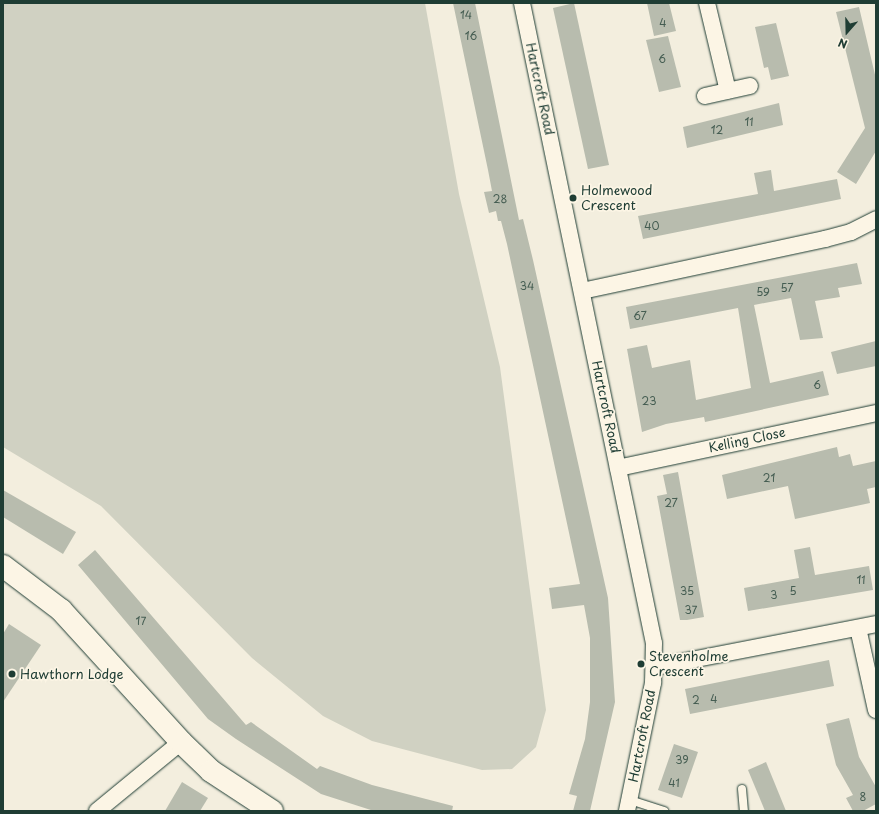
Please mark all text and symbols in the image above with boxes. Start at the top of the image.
house number: 14 [460,8,472,22]
north arrow [827,12,867,52]
house number: 4 [659,16,667,30]
house number: 16 [465,29,477,43]
text: N [836,34,850,53]
street label: Hartcroft Road [522,41,558,137]
house number: 6 [658,52,666,66]
house number: 11 [744,115,754,129]
house number: 12 [711,123,723,137]
place label: Holmewood Crescent [581,183,652,214]
house number: 28 [493,192,507,206]
marker: Holmewood Crescent [568,193,578,203]
house number: 40 [644,219,660,233]
house number: 34 [520,279,534,293]
house number: 57 [780,281,794,295]
house number: 59 [756,285,770,299]
house number: 67 [633,309,647,323]
street label: Hartcroft Road [588,359,624,455]
house number: 6 [813,378,821,392]
house number: 23 [642,394,656,408]
street label: Kelling Close [707,424,787,456]
house number: 21 [763,471,775,485]
house number: 27 [664,496,678,510]
house number: 11 [856,573,866,587]
house number: 35 [680,584,694,598]
house number: 5 [789,584,797,598]
house number: 3 [770,588,778,602]
house number: 37 [685,603,697,617]
house number: 17 [136,614,146,628]
place label: Stevenholme Crescent [649,649,729,680]
marker: Stevenholme Crescent [636,659,646,669]
place label: Hawthorn Lodge [20,666,123,682]
marker: Hawthorn Lodge [7,669,17,679]
street label: Hartcroft Road [625,688,659,784]
house number: 4 [710,692,718,706]
house number: 2 [692,693,700,707]
house number: 39 [675,753,689,767]
house number: 41 [668,776,680,790]
house number: 8 [860,790,866,804]

